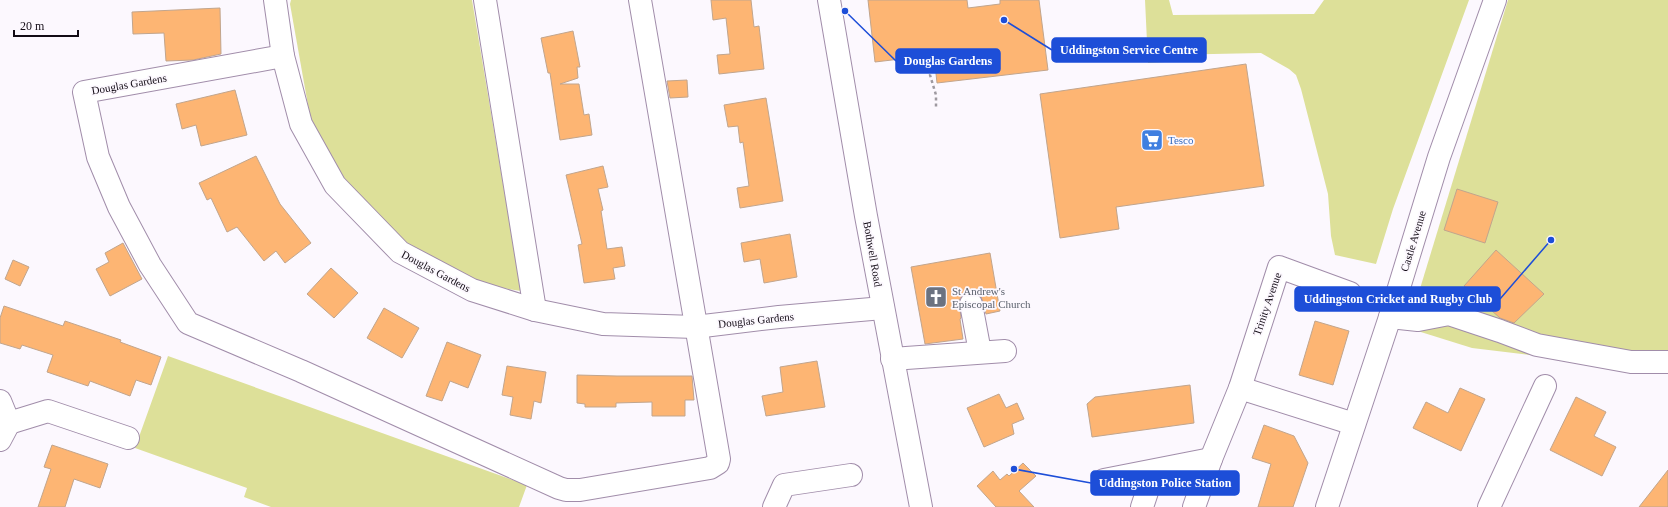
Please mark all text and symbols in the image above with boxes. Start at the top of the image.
scale bar [14,12,78,38]
text: 20 m [20,19,45,33]
callout: Uddingston Service Centre [1052,38,1206,62]
text: Uddingston Service Centre [1060,43,1199,57]
callout: Douglas Gardens [896,49,1000,73]
text: Douglas Gardens [904,54,992,68]
street label: Douglas Gardens [90,71,168,97]
supermarket icon: Tesco [1139,127,1165,153]
place label: Tesco [1168,134,1194,146]
street label: Castle Avenue [1398,209,1428,273]
street label: Bothwell Road [861,220,885,288]
street label: Douglas Gardens [400,248,472,294]
street label: Trinity Avenue [1251,271,1283,337]
church icon: St Andrew's Episcopal Church [923,284,949,310]
place label: St Andrew's Episcopal Church [952,285,1031,310]
callout: Uddingston Cricket and Rugby Club [1295,287,1500,311]
text: Uddingston Cricket and Rugby Club [1304,292,1493,306]
street label: Douglas Gardens [718,310,794,330]
callout: Uddingston Police Station [1091,471,1239,495]
text: Uddingston Police Station [1099,476,1232,490]

